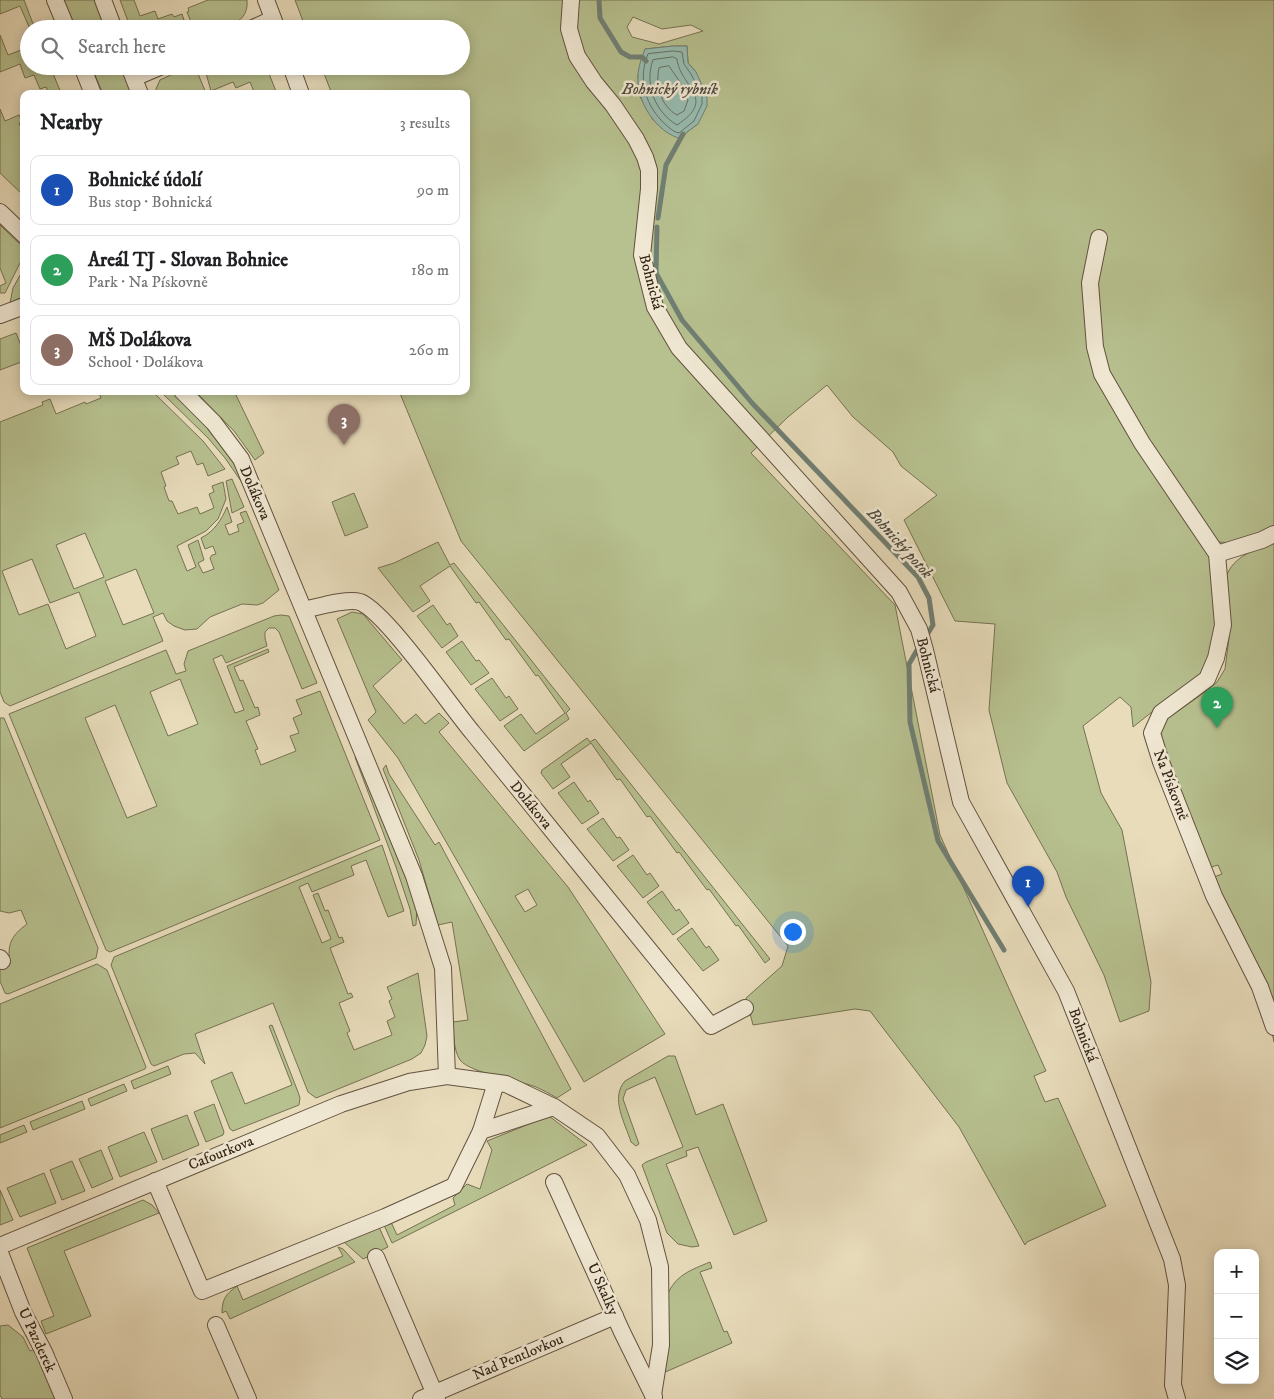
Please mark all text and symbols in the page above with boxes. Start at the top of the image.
search box [20,20,470,75]
icon: search [38,34,66,62]
text: Search here [78,36,166,59]
water label: Bohnický rybník [621,79,718,99]
text: Nearby [40,110,102,136]
text: 3 results [400,113,450,133]
text: Bohnické údolí [88,169,202,192]
text: 1 [54,180,60,200]
text: 90 m [417,180,449,200]
text: Bus stop · Bohnická [88,192,212,212]
text: Areál TJ - Slovan Bohnice [88,249,288,272]
street label: Bohnická [635,252,668,312]
text: 2 [53,260,61,280]
text: 180 m [411,260,449,280]
text: Park · Na Pískovně [88,272,208,292]
text: MŠ Dolákova [88,329,191,352]
text: 3 [54,340,60,360]
text: 260 m [409,340,449,360]
text: School · Dolákova [88,352,203,372]
pin: 3 [328,404,360,445]
street label: Dolákova [235,463,275,523]
water label: Bohnický potok [862,503,937,583]
street label: Bohnická [912,635,944,695]
pin: 2 [1201,687,1233,728]
street label: Na Pískovně [1149,747,1193,823]
street label: Dolákova [506,777,557,834]
pin: 1 [1012,866,1044,907]
your location [780,919,806,945]
street label: Bohnická [1064,1005,1102,1065]
street label: Cafourkova [186,1131,257,1175]
map controls [1214,1249,1259,1384]
button: + [1214,1249,1259,1294]
street label: U Skalky [583,1260,623,1319]
button: − [1214,1294,1259,1339]
street label: U Pazderek [14,1305,60,1376]
street label: Nad Pentlovkou [470,1329,566,1385]
button: layers [1214,1339,1259,1384]

